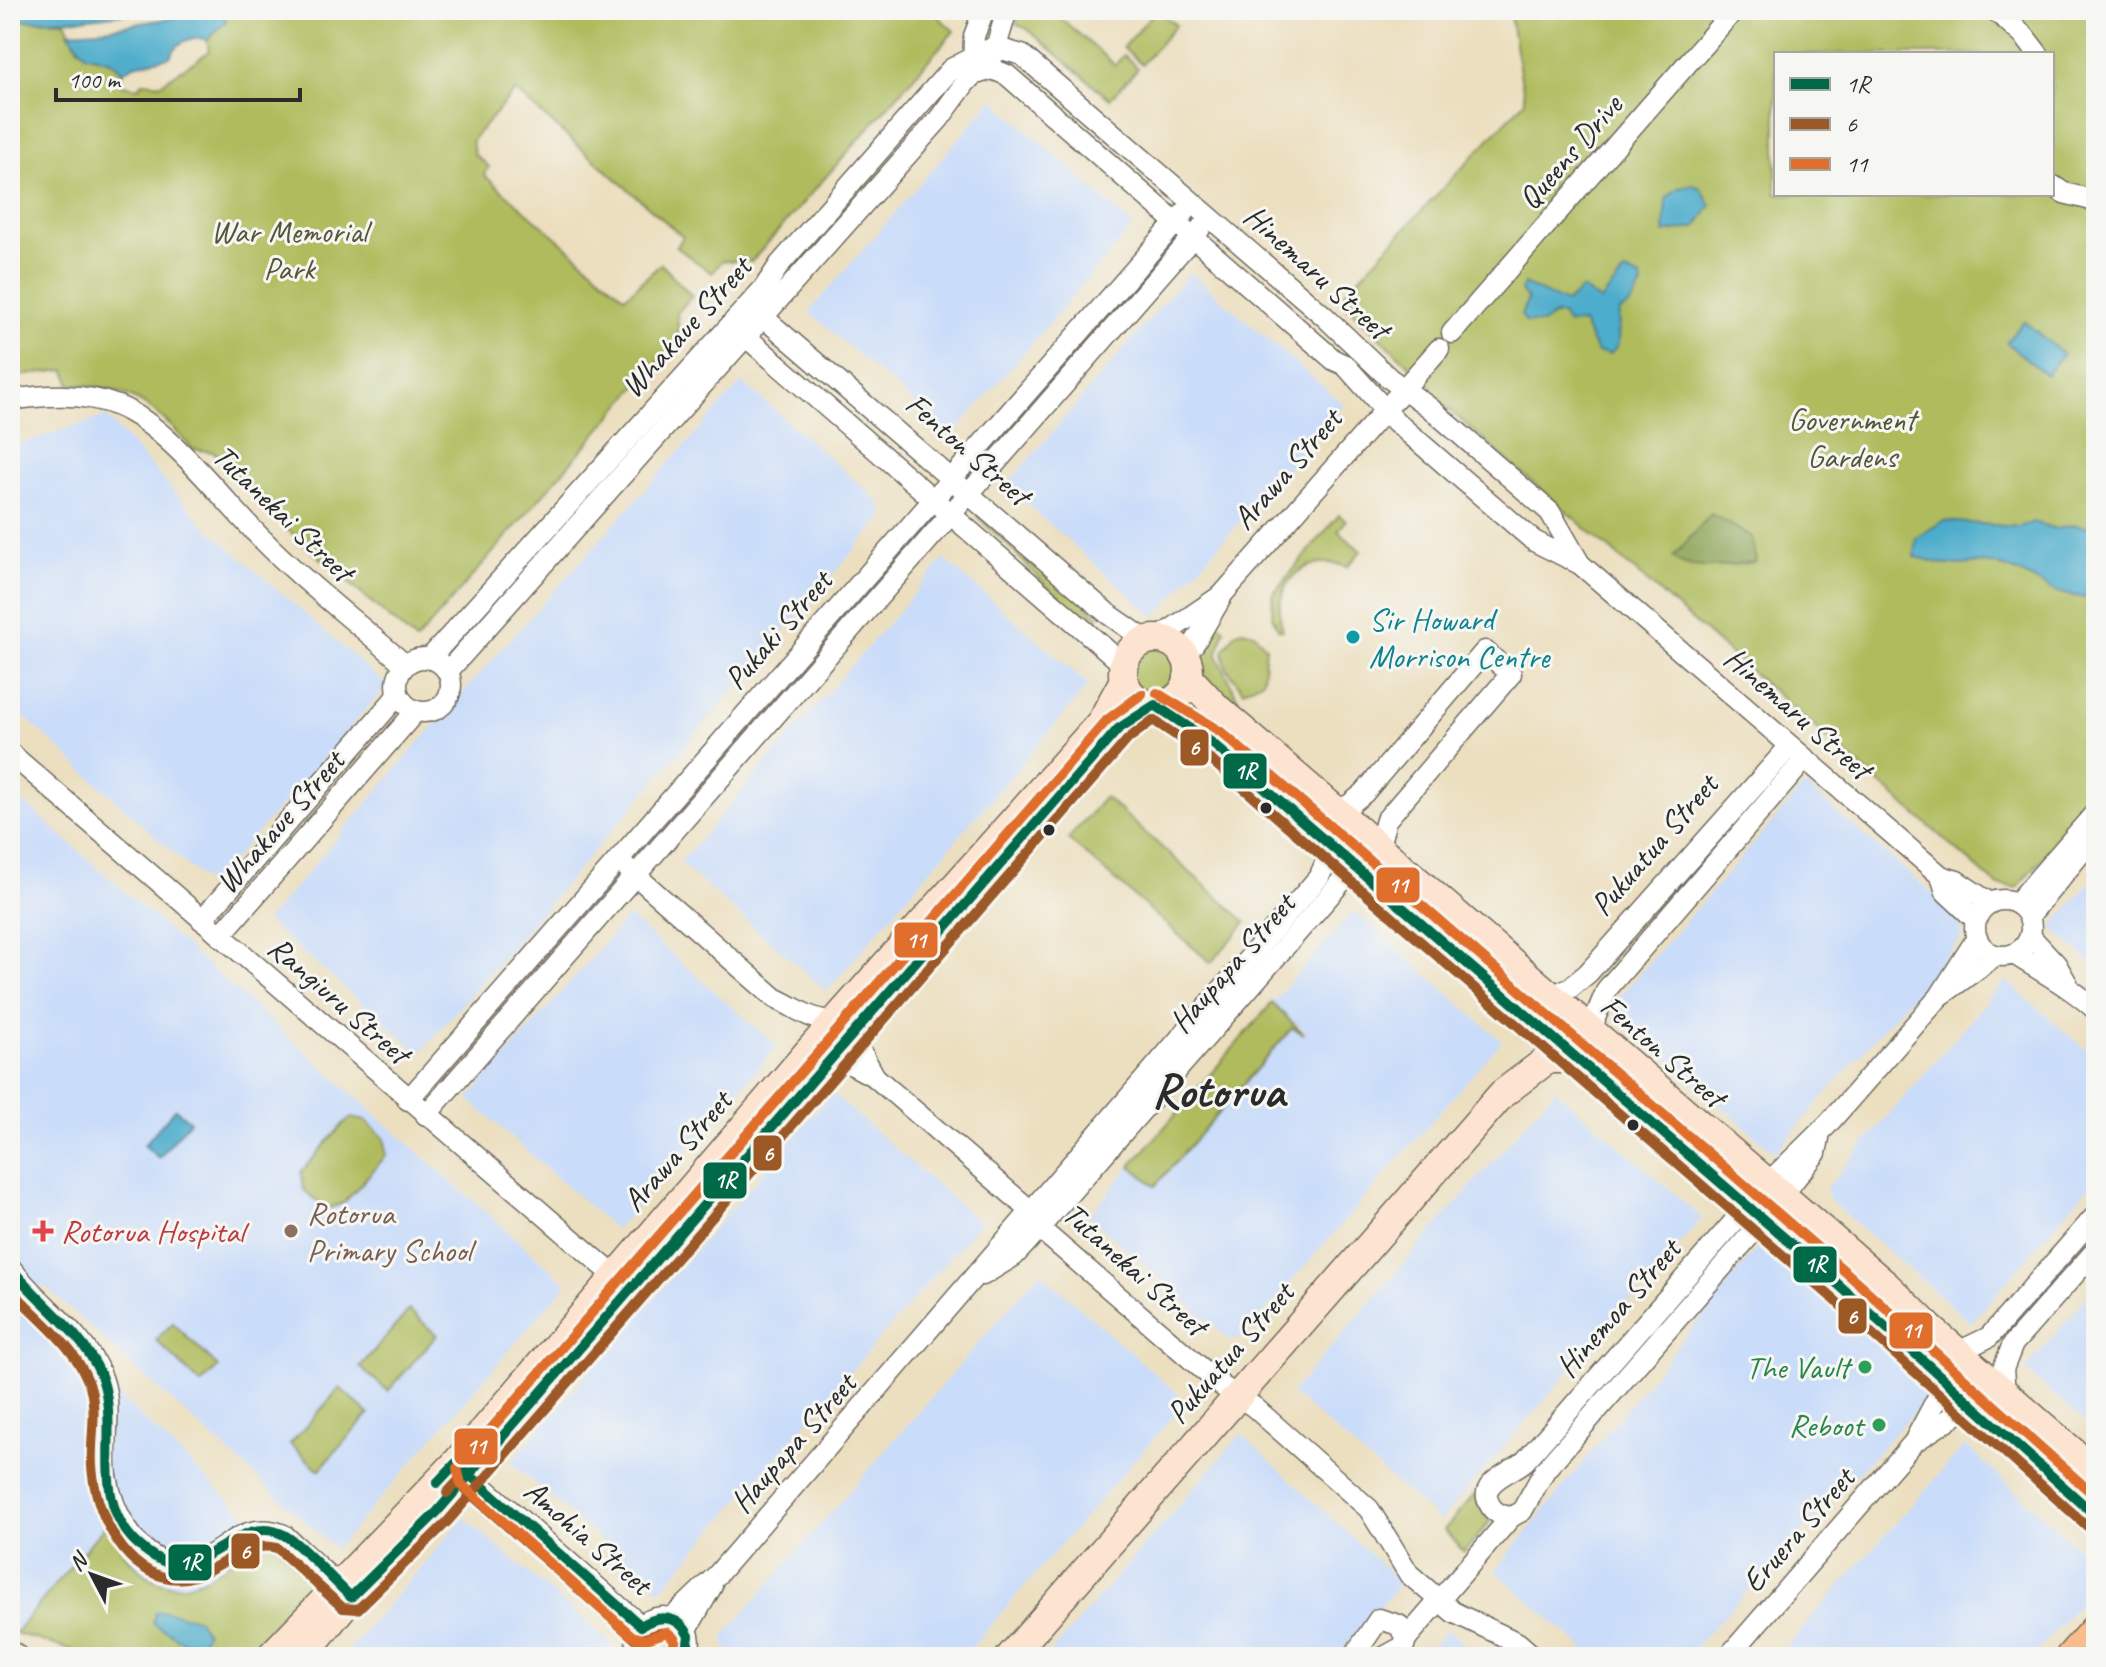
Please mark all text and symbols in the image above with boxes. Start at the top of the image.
scale bar [56,52,300,102]
legend [1774,52,2054,196]
text: 100 m [68,65,122,95]
text: 1R [1846,69,1873,99]
street label: Queens Drive [1509,84,1633,218]
text: 6 [1846,109,1858,139]
text: 11 [1846,149,1869,179]
street label: Hinemaru Street [1235,196,1402,351]
park label: War Memorial Park [211,211,373,289]
street label: Whakaue Street [612,245,763,406]
street label: Fenton Street [897,383,1042,517]
street label: Arawa Street [1223,397,1353,538]
park label: Government Gardens [1788,399,1920,477]
street label: Tutanekai Street [204,435,365,594]
street label: Pukaki Street [715,559,843,698]
place label: Sir Howard Morrison Centre [1369,599,1552,677]
marker: Sir Howard Morrison Centre [1344,628,1362,646]
street label: Hinemaru Street [1716,638,1884,791]
line badge: 6 [1179,728,1210,767]
text: 6 [1189,734,1201,762]
street label: Whakaue Street [207,739,356,902]
line badge: 1R [1222,752,1268,790]
text: 1R [1234,758,1259,786]
street label: Pukuatua Street [1581,763,1729,924]
unlabelled marker [1258,800,1274,816]
unlabelled marker [1041,822,1057,838]
line badge: 11 [1375,866,1421,904]
text: 11 [1388,872,1410,900]
street label: Haupapa Street [1160,882,1306,1041]
line badge: 11 [893,921,939,959]
street label: Rangiuru Street [259,927,422,1076]
text: 11 [906,927,928,955]
street label: Fenton Street [1592,985,1737,1119]
district label: Rotorua [1152,1061,1288,1121]
street label: Arawa Street [613,1079,743,1220]
unlabelled marker [1625,1117,1641,1133]
line badge: 6 [752,1134,783,1172]
text: 6 [763,1140,775,1168]
line badge: 1R [702,1161,748,1200]
text: 1R [714,1167,739,1195]
place label: Rotorua Primary School [307,1193,477,1271]
street label: Tutanekai Street [1054,1193,1219,1348]
place label: Rotorua Hospital [61,1211,250,1252]
marker: Rotorua Hospital [32,1220,54,1242]
marker: Rotorua Primary School [282,1222,300,1240]
street label: Hinemoa Street [1547,1228,1692,1386]
line badge: 1R [1792,1245,1838,1284]
text: 1R [1804,1251,1829,1279]
street label: Pukuatua Street [1157,1271,1305,1432]
line badge: 6 [1837,1297,1868,1335]
text: 6 [1847,1303,1859,1331]
line badge: 11 [1888,1311,1934,1350]
text: 11 [1901,1317,1923,1345]
place label: The Vault [1746,1347,1853,1388]
marker: The Vault [1856,1358,1874,1376]
street label: Haupapa Street [721,1362,867,1521]
place label: Reboot [1789,1405,1866,1446]
marker: Reboot [1870,1416,1888,1434]
line badge: 11 [453,1427,499,1466]
text: 11 [466,1433,488,1461]
street label: Eruera Street [1733,1457,1866,1601]
street label: Amohia Street [516,1470,663,1606]
line badge: 6 [230,1532,261,1570]
north arrow [52,1535,132,1615]
text: 6 [240,1538,252,1566]
line badge: 1R [167,1543,213,1582]
text: N [63,1546,95,1577]
text: 1R [179,1549,204,1577]

